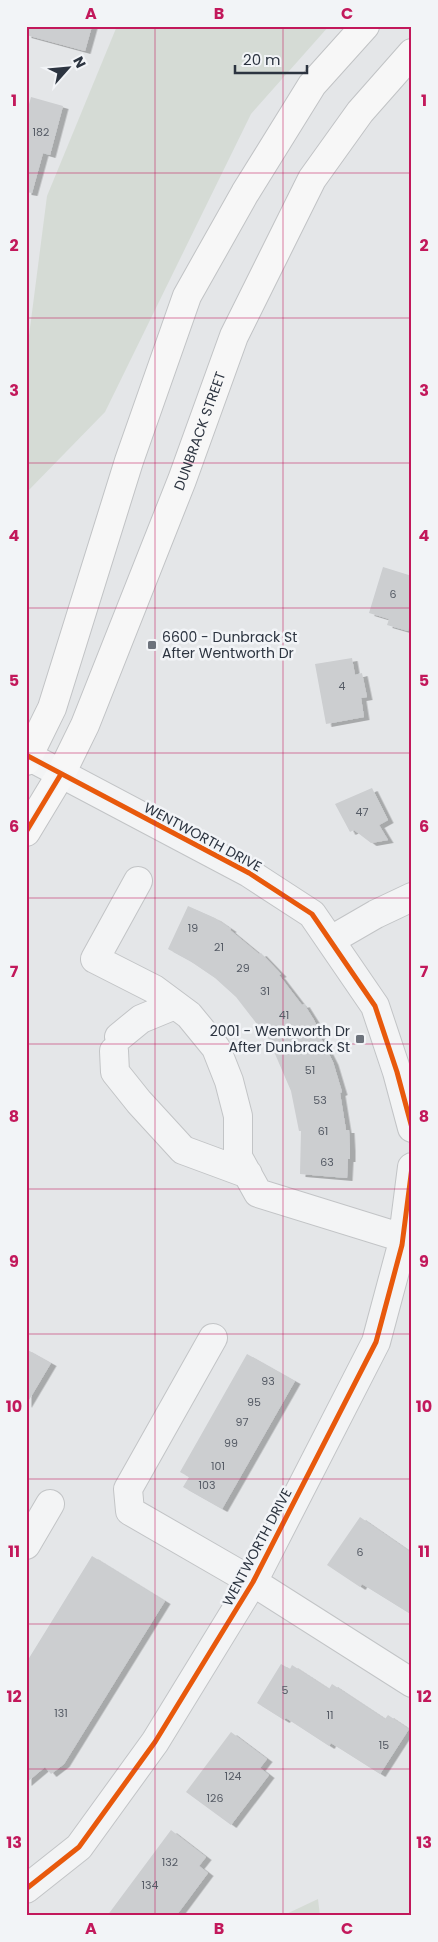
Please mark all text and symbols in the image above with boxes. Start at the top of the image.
text: A [85,2,97,25]
text: B [214,2,224,25]
text: C [341,2,353,25]
north arrow [42,42,92,92]
scale bar [235,42,308,74]
text: 20 m [243,49,281,70]
text: N [68,53,91,71]
text: 1 [11,89,17,112]
text: 1 [421,89,427,112]
house number: 182 [33,124,49,140]
text: 2 [9,234,19,257]
text: 2 [419,234,429,257]
street label: DUNBRACK STREET [169,368,230,493]
text: 3 [9,379,19,402]
text: 3 [419,379,429,402]
text: 4 [9,524,20,547]
text: 4 [419,524,430,547]
house number: 6 [390,586,397,602]
place label: 6600 - Dunbrack St After Wentworth Dr [162,627,297,663]
marker: 6600 - Dunbrack St After Wentworth Dr [146,639,158,651]
text: 5 [9,669,19,692]
text: 5 [419,669,429,692]
house number: 4 [339,678,346,694]
street label: WENTWORTH DRIVE [140,797,266,877]
house number: 47 [356,804,368,820]
text: 6 [9,815,19,838]
text: 6 [419,815,429,838]
house number: 19 [188,920,198,936]
house number: 21 [214,939,224,955]
text: 7 [10,960,19,983]
house number: 29 [236,960,250,976]
text: 7 [420,960,429,983]
house number: 31 [260,983,270,999]
house number: 41 [279,1007,289,1023]
place label: 2001 - Wentworth Dr After Dunbrack St [210,1021,350,1057]
marker: 2001 - Wentworth Dr After Dunbrack St [354,1033,366,1045]
house number: 51 [305,1062,315,1078]
house number: 53 [313,1092,327,1108]
text: 8 [9,1105,19,1128]
text: 8 [419,1105,429,1128]
house number: 61 [318,1123,328,1139]
house number: 63 [320,1154,334,1170]
text: 9 [9,1250,19,1273]
text: 9 [419,1250,429,1273]
house number: 93 [261,1373,275,1389]
house number: 95 [247,1394,261,1410]
text: 10 [6,1395,22,1418]
text: 10 [416,1395,432,1418]
house number: 97 [236,1414,248,1430]
house number: 99 [224,1435,238,1451]
house number: 101 [211,1458,225,1474]
house number: 103 [199,1477,215,1493]
street label: WENTWORTH DRIVE [217,1484,297,1610]
text: 11 [8,1540,20,1563]
text: 11 [418,1540,430,1563]
house number: 6 [357,1544,364,1560]
house number: 5 [282,1682,289,1698]
text: 12 [6,1685,22,1708]
text: 12 [416,1685,432,1708]
house number: 131 [54,1705,68,1721]
house number: 11 [326,1707,334,1723]
house number: 15 [379,1737,389,1753]
house number: 124 [225,1768,241,1784]
house number: 126 [207,1790,223,1806]
text: 13 [6,1831,22,1854]
text: 13 [416,1831,432,1854]
house number: 132 [162,1854,178,1870]
house number: 134 [142,1877,159,1893]
text: A [85,1917,97,1940]
text: B [214,1917,224,1940]
text: C [341,1917,353,1940]

